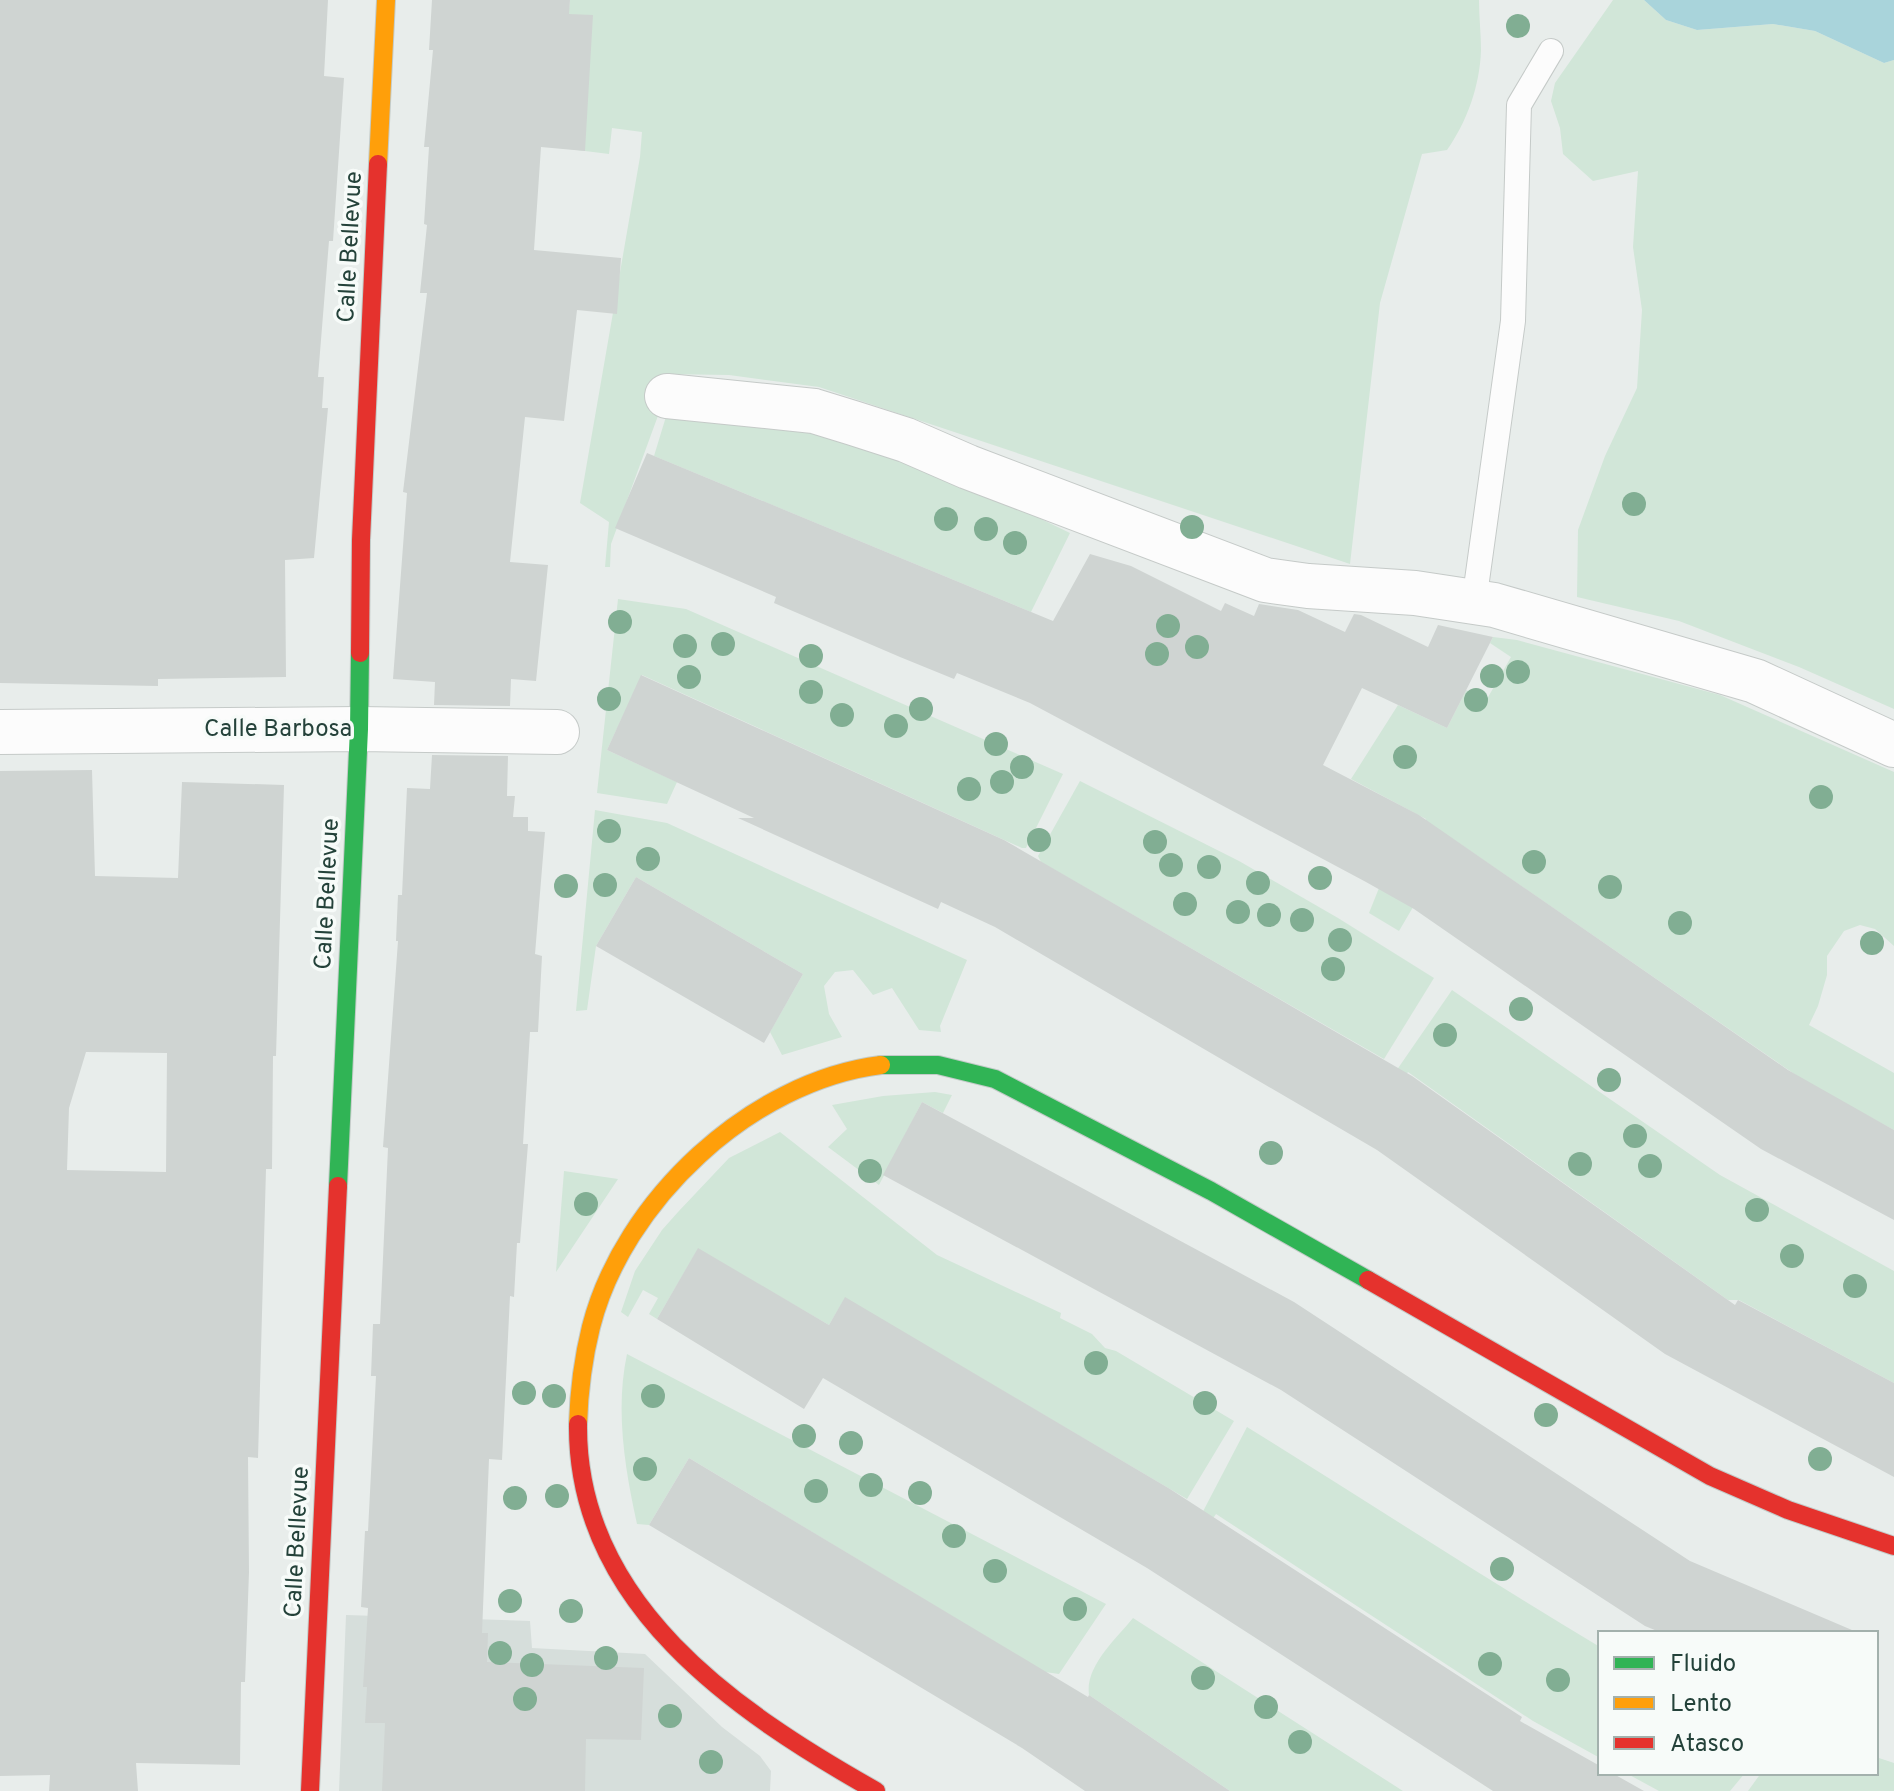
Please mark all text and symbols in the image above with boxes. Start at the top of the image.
street label: Calle Bellevue [332,170,370,324]
street label: Calle Barbosa [204,715,352,745]
street label: Calle Bellevue [309,817,347,971]
street label: Calle Bellevue [279,1465,317,1619]
legend [1598,1631,1878,1775]
text: Fluido [1670,1650,1736,1680]
text: Lento [1670,1690,1732,1720]
text: Atasco [1670,1730,1744,1760]

